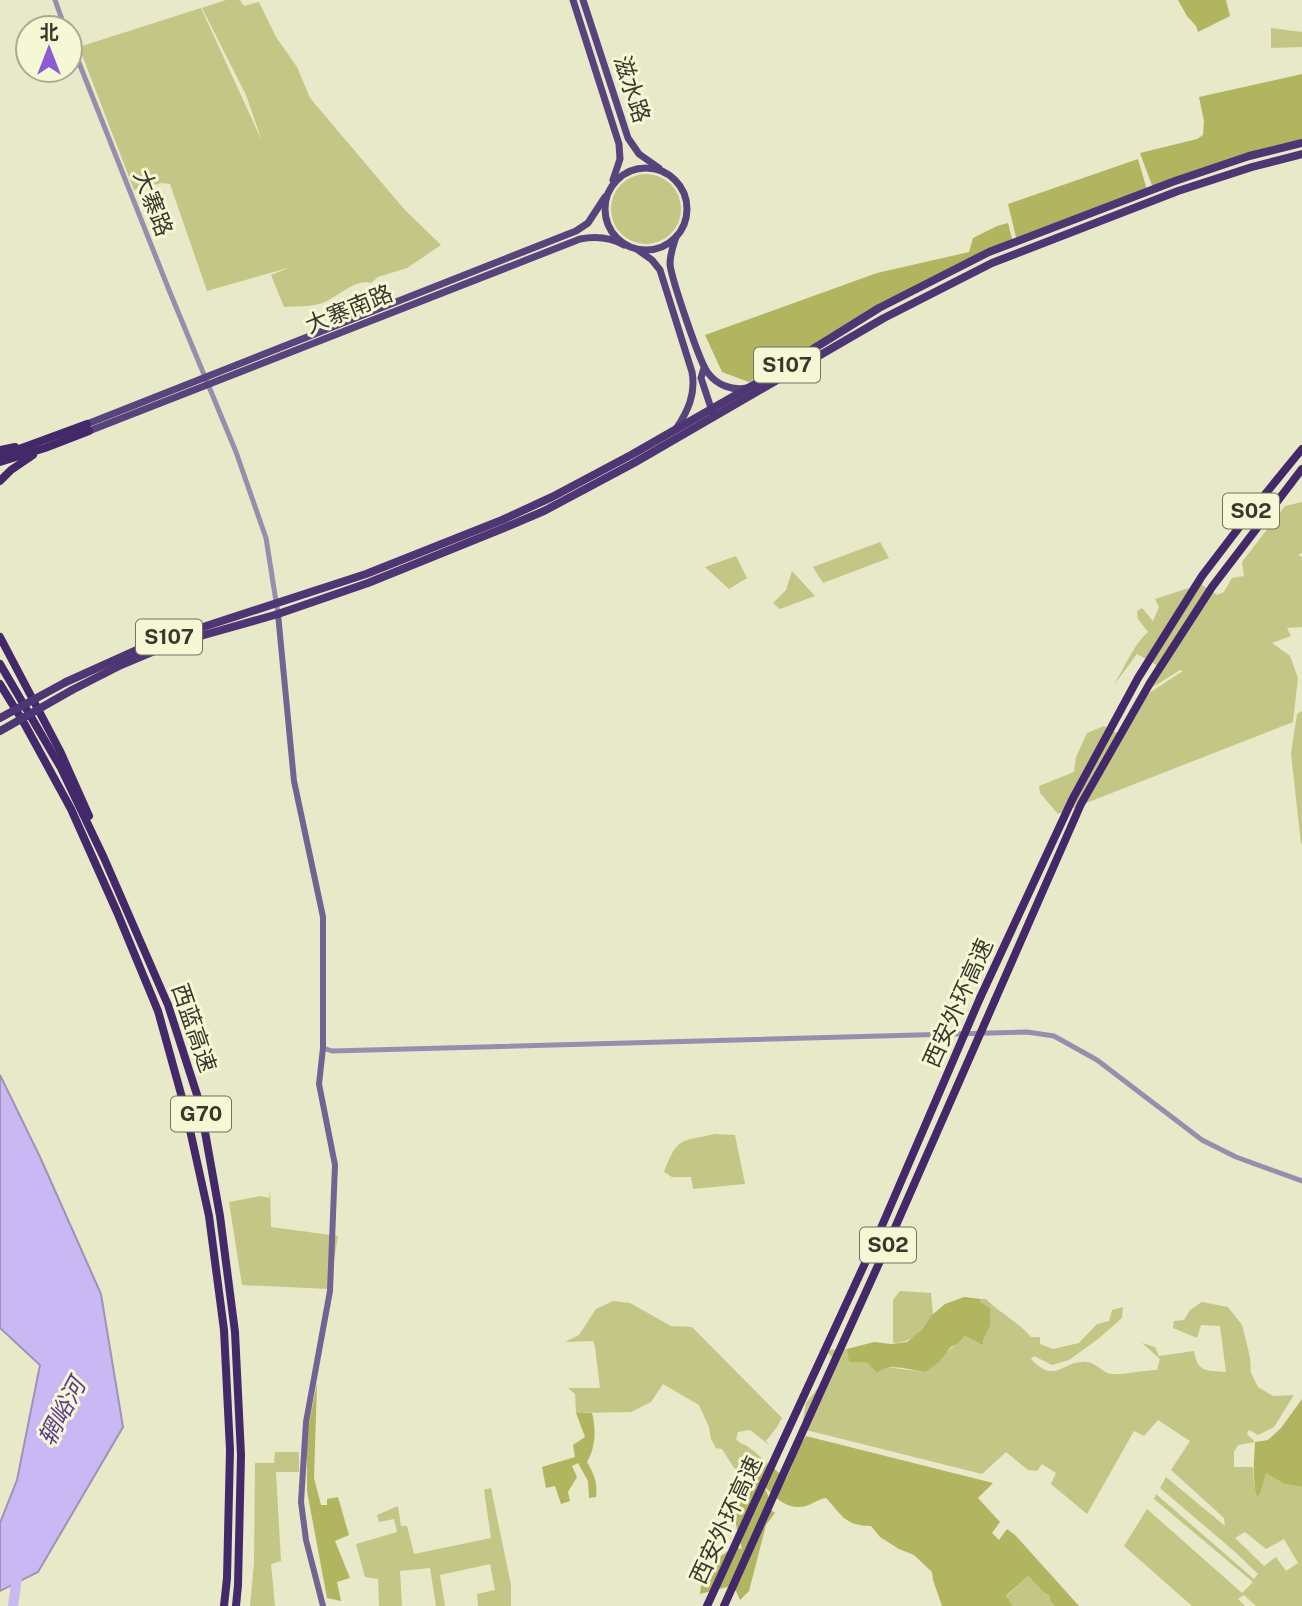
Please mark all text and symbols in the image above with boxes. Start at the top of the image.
north arrow [14,14,84,84]
text: 北 [39,21,59,43]
street label: 滋水路 [609,52,656,126]
street label: 大寨路 [128,166,178,240]
street label: 大寨南路 [301,279,397,338]
road number: S107 [754,348,820,382]
road number: S02 [1223,494,1279,528]
road number: S107 [136,620,202,654]
street label: 西安外环高速 [917,934,998,1071]
street label: 西蓝高速 [167,980,222,1076]
road number: G70 [171,1096,231,1132]
road number: S02 [860,1228,916,1262]
water label: 辋峪河 [32,1370,92,1450]
street label: 西安外环高速 [684,1452,767,1588]

